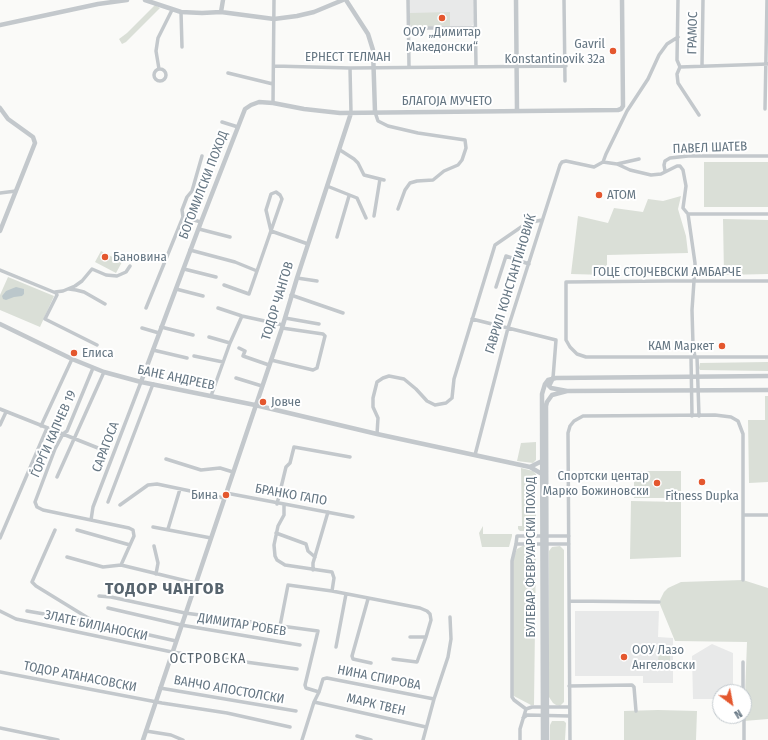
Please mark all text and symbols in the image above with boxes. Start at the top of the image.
street label: ГРАМОС [685,12,701,54]
marker: ООУ „Димитар Македонски“ [437,13,447,23]
place label: ООУ „Димитар Македонски“ [403,24,481,55]
place label: Gavril Konstantinovik 32a [505,36,605,67]
marker: Gavril Konstantinovik 32a [608,46,618,56]
street label: ЕРНЕСТ ТЕЛМАН [305,49,391,65]
street label: БЛАГОЈА МУЧЕТО [402,93,492,109]
street label: БОГОМИЛСКИ ПОХОД [176,129,232,241]
street label: ПАВЕЛ ШАТЕВ [672,139,748,157]
place label: АТОМ [607,187,636,203]
marker: АТОМ [594,190,604,200]
street label: ГАВРИЛ КОНСТАНТИНОВИЌ [482,212,540,356]
place label: Бановина [113,249,167,265]
marker: Бановина [100,252,110,262]
street label: ТОДОР ЧАНГОВ [259,260,297,342]
street label: ГОЦЕ СТОЈЧЕВСКИ АМБАРЧЕ [593,264,741,280]
place label: КАМ Маркет [648,338,714,354]
marker: КАМ Маркет [717,341,727,351]
place label: Елиса [82,345,114,361]
marker: Елиса [69,348,79,358]
street label: БАНЕ АНДРЕЕВ [136,362,216,394]
street label: ЃОРЃИ КАПЧЕВ 19 [28,388,80,480]
place label: Јовче [271,394,301,410]
marker: Јовче [258,397,268,407]
street label: САРАГОСА [89,419,123,475]
place label: Спортски центар Марко Божиновски [543,468,649,499]
street label: БУЛЕВАР ФЕВРУАРСКИ ПОХОД [523,477,539,637]
marker: Fitness Dupka [697,477,707,487]
marker: Спортски центар Марко Божиновски [652,478,662,488]
street label: БРАНКО ГАПО [254,481,328,509]
place label: Бина [191,487,218,503]
place label: Fitness Dupka [665,488,739,504]
marker: Бина [221,490,231,500]
district label: ТОДОР ЧАНГОВ [105,579,225,599]
street label: ЗЛАТЕ БИЛЈАНОСКИ [43,607,149,645]
street label: ДИМИТАР РОБЕВ [197,610,287,640]
place label: ООУ Лазо Ангеловски [632,642,695,673]
district label: ОСТРОВСКА [170,651,246,667]
marker: ООУ Лазо Ангеловски [619,652,629,662]
street label: ТОДОР АТАНАСОВСКИ [22,658,138,696]
street label: НИНА СПИРОВА [336,662,422,694]
street label: ВАНЧО АПОСТОЛСКИ [173,673,285,707]
north arrow [712,684,752,724]
street label: МАРК ТВЕН [345,691,407,719]
text: N [732,706,744,721]

